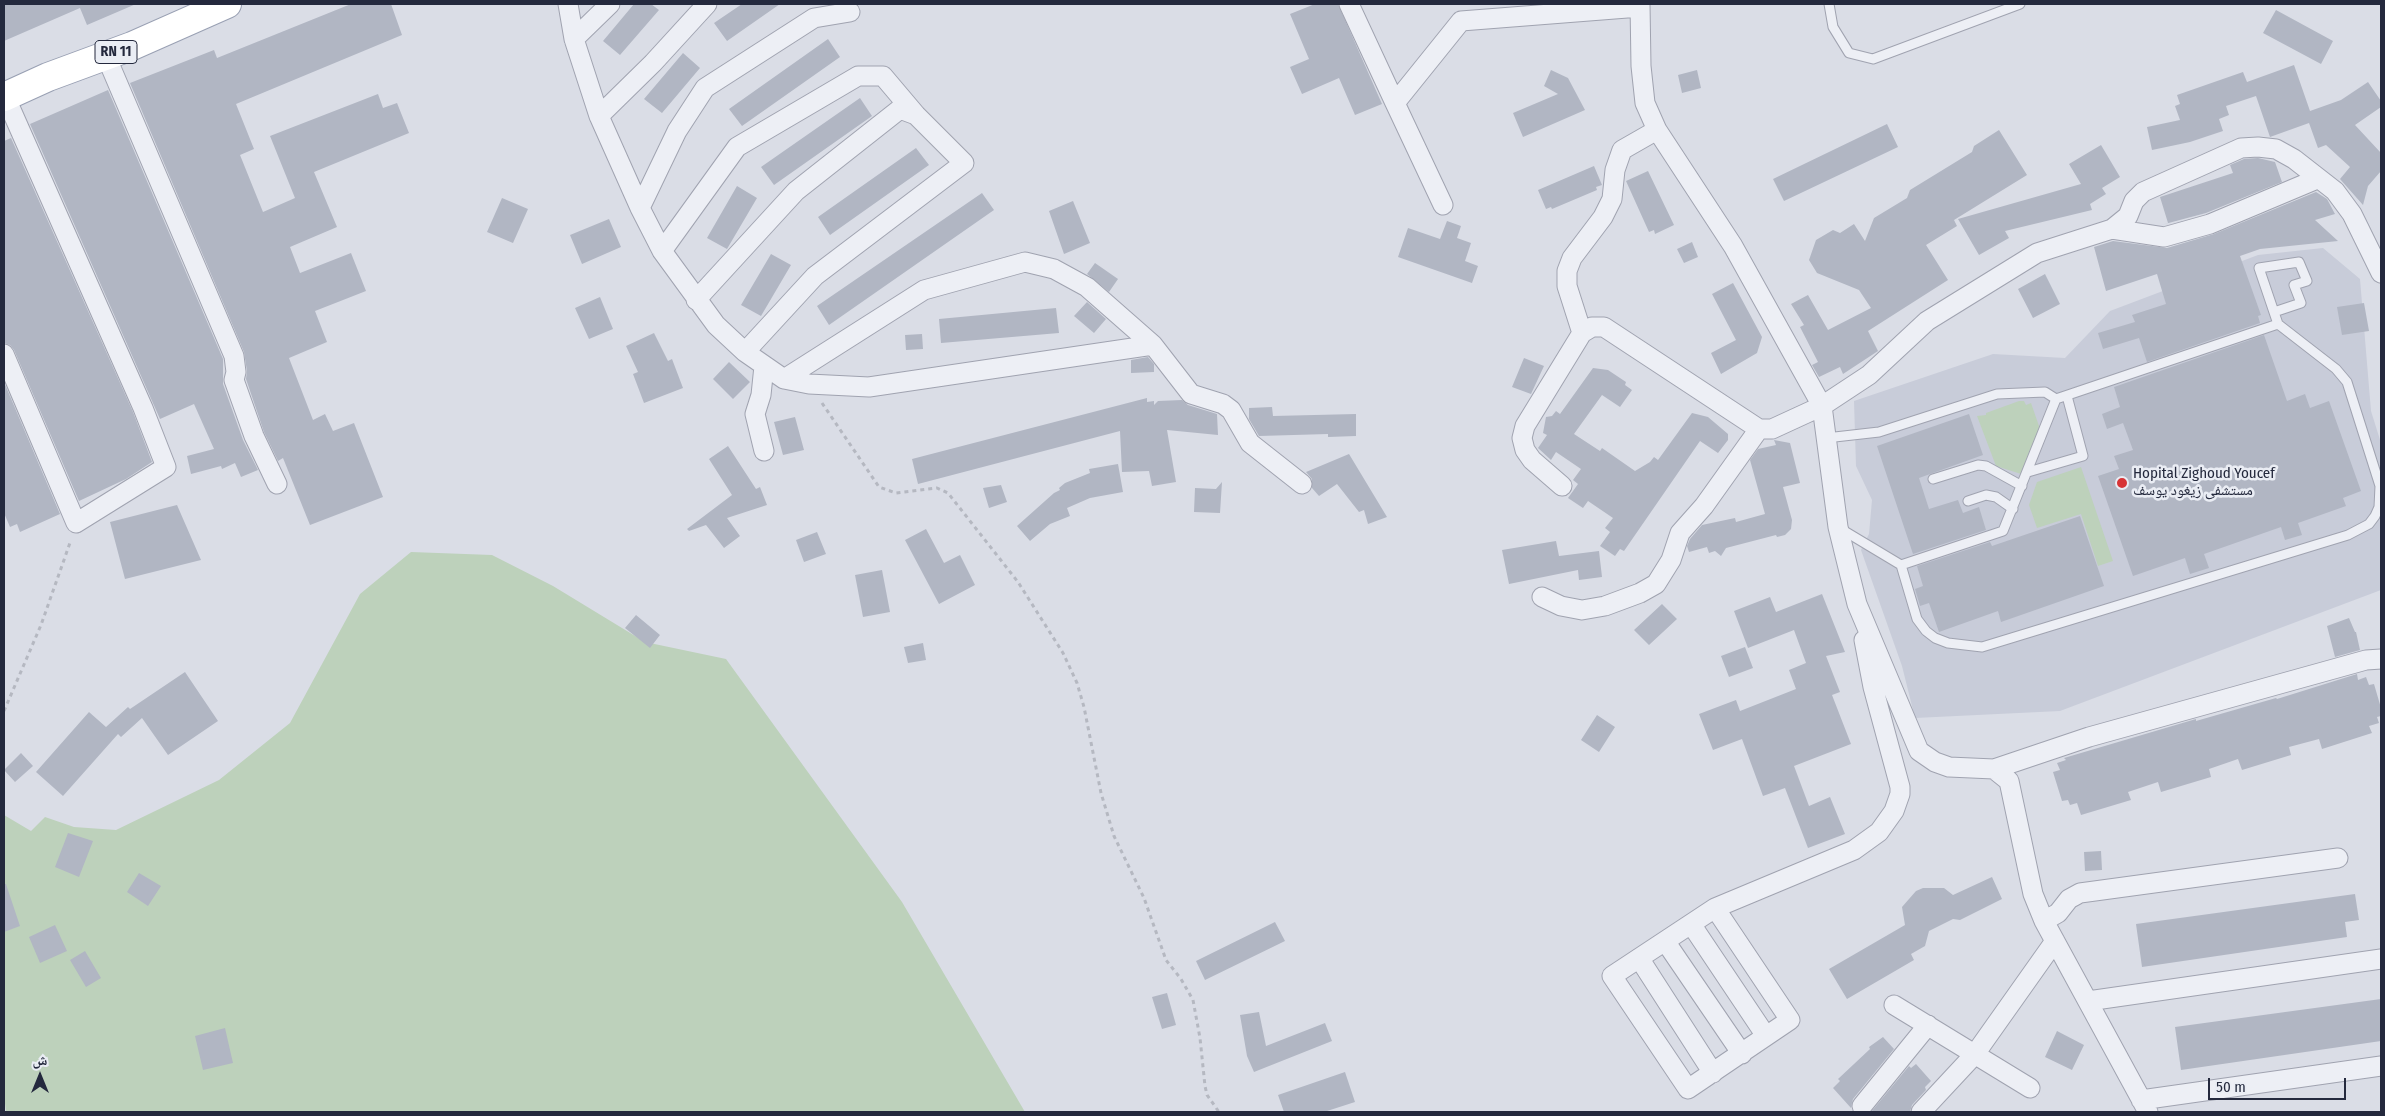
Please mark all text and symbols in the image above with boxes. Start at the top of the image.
road number: RN 11 [95,41,137,64]
place label: Hopital Zighoud Youcef مستشفى زيغود يوسف [2133,465,2275,500]
marker: Hopital Zighoud Youcef مستشفى زيغود يوسف [2115,476,2129,490]
north arrow [15,1051,65,1101]
text: ش [33,1052,47,1069]
scale bar [2210,1068,2348,1100]
text: 50 m [2216,1078,2246,1096]

